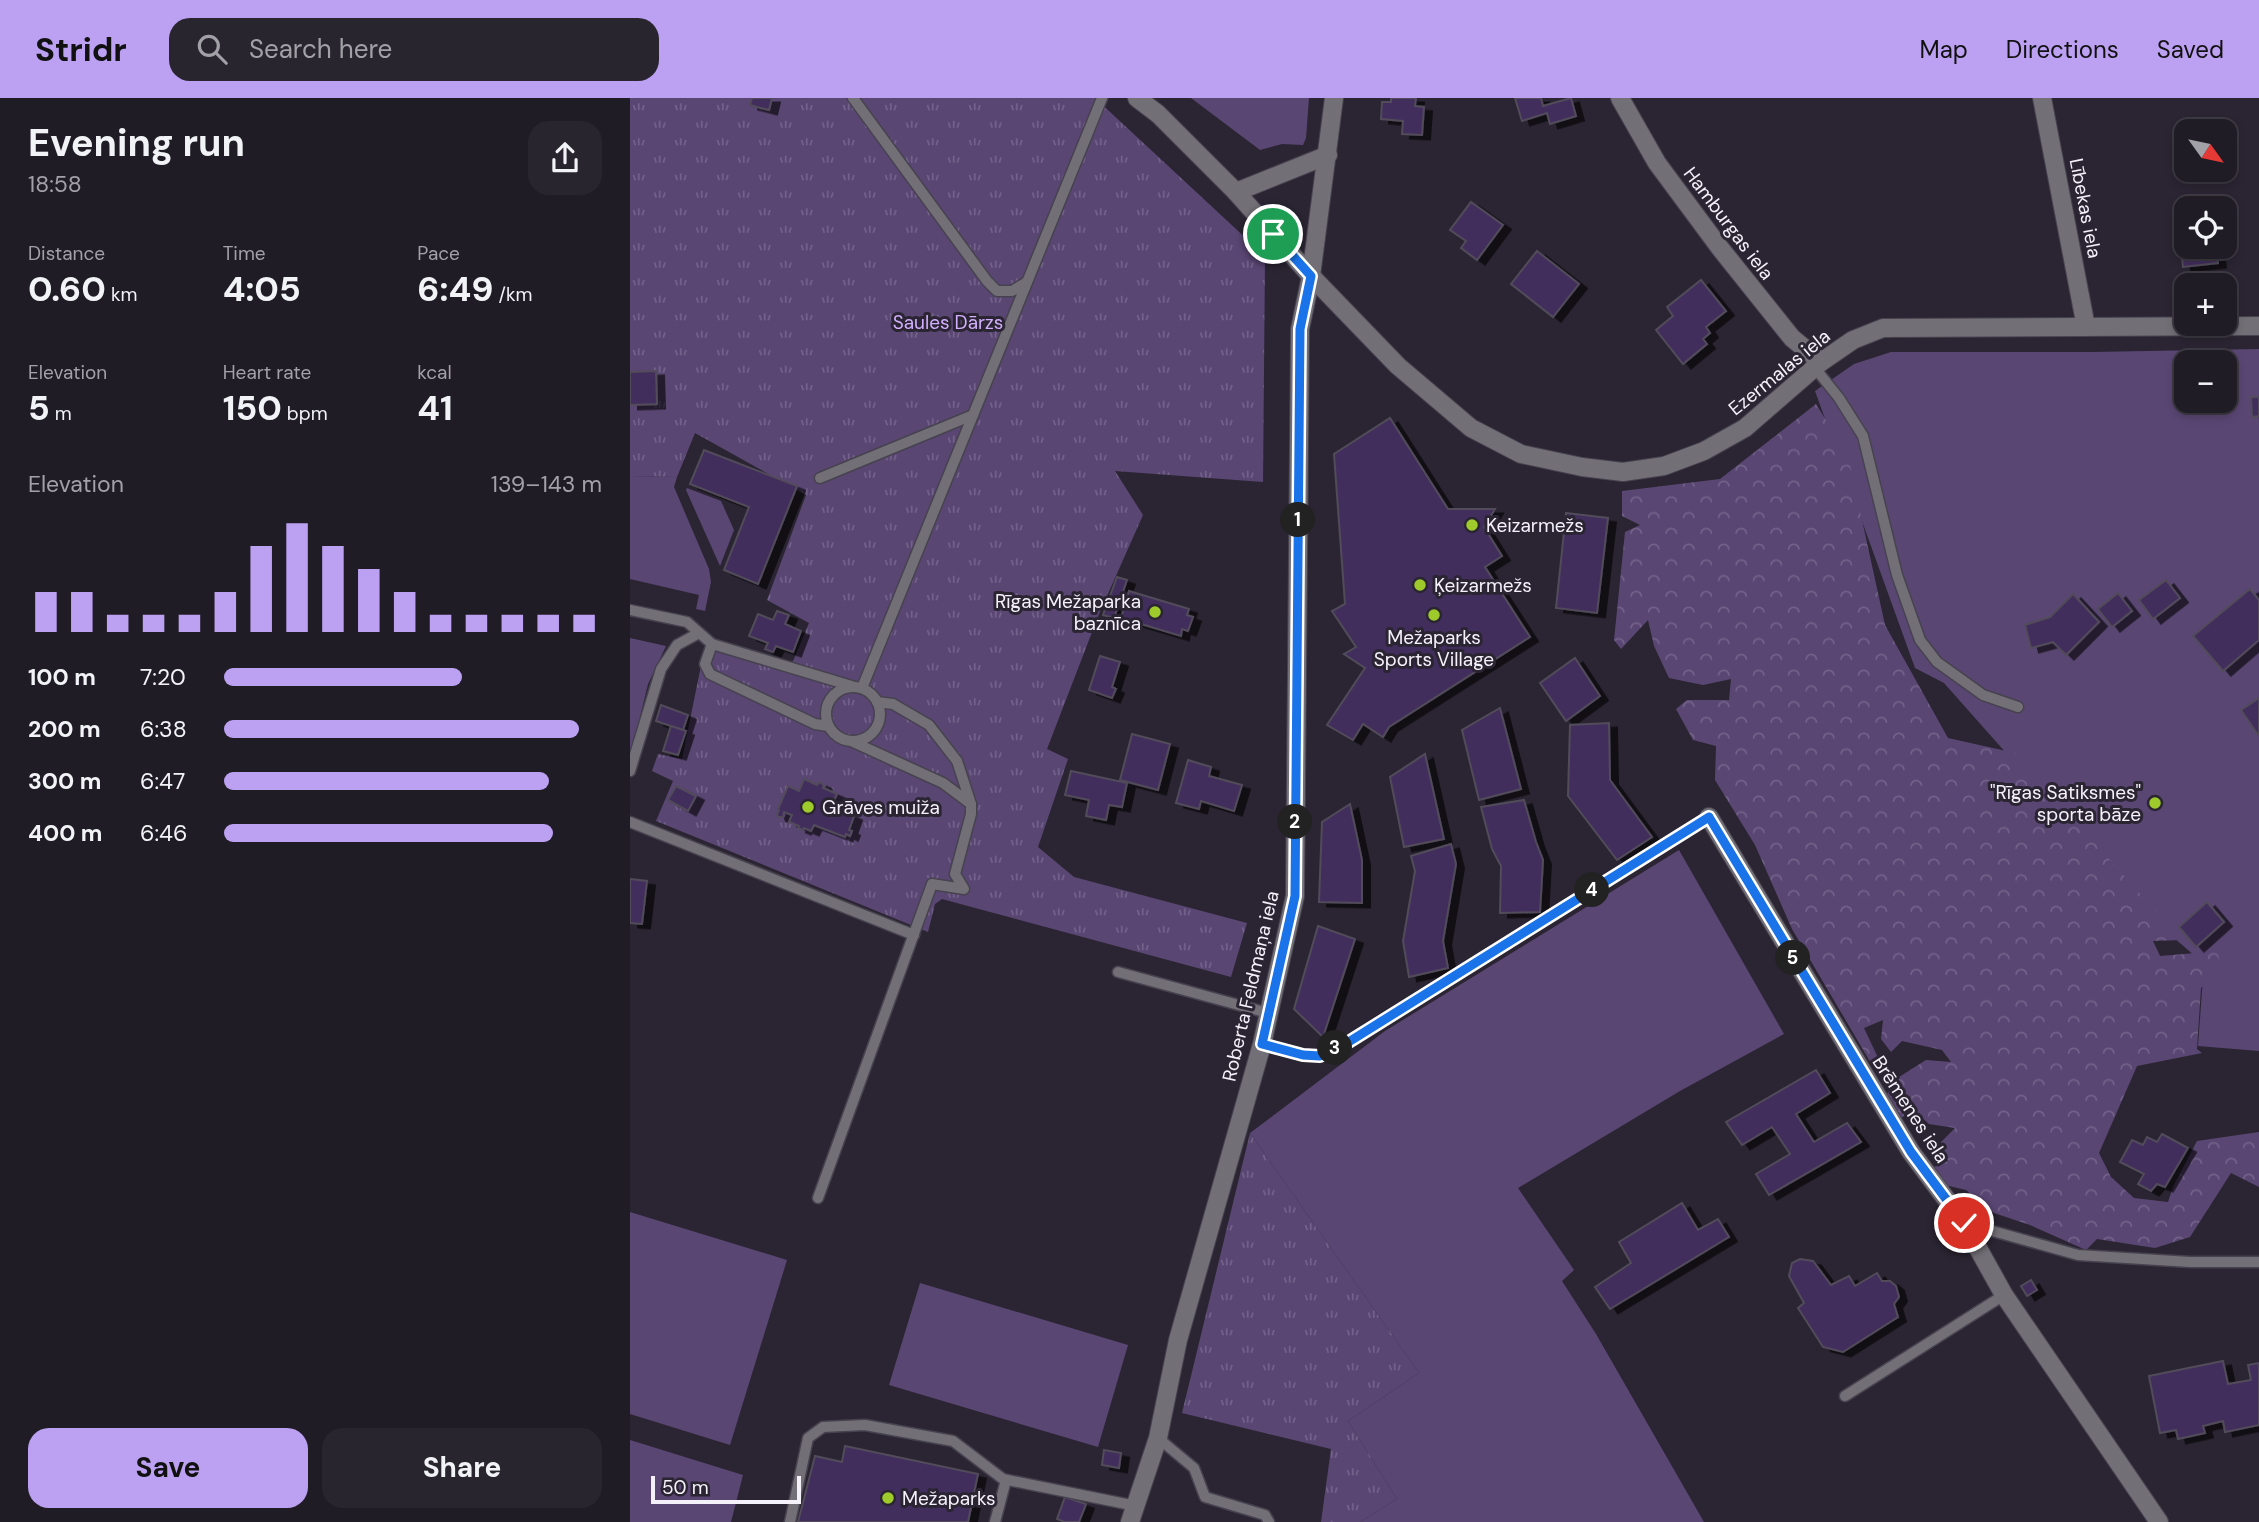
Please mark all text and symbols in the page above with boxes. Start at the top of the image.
search box [169,18,659,81]
text: Stridr [35,28,127,71]
icon: search [193,30,231,68]
text: Search here [249,32,392,66]
text: Map [1920,34,1968,65]
text: Directions [2006,34,2119,65]
text: Saved [2157,34,2224,65]
text: Evening run [28,118,245,168]
north arrow [2174,119,2236,182]
map controls [2174,119,2237,413]
button: share [528,121,602,195]
street label: Lībekas iela [2064,156,2107,260]
street label: Hamburgas iela [1678,162,1779,285]
text: 18:58 [28,169,82,199]
button: locate [2174,196,2237,259]
pin [1243,204,1303,264]
icon: arrive [1254,215,1292,253]
text: Distance [28,241,105,266]
text: Time [223,241,266,266]
text: Pace [417,241,460,266]
text: 0.60 [28,266,106,312]
text: 4:05 [223,266,301,312]
text: 6:49 [417,266,493,312]
button: + [2174,273,2237,336]
text: km [106,282,137,307]
text: /km [493,282,532,307]
park label: Saules Dārzs [893,310,1003,335]
street label: Ezermalas iela [1723,324,1835,421]
button: − [2174,350,2237,413]
text: Elevation [28,360,107,385]
text: Heart rate [223,360,311,385]
text: kcal [417,360,452,385]
text: 5 [28,385,50,431]
text: 150 [223,385,282,431]
text: 41 [417,385,453,431]
text: m [50,401,72,426]
text: bpm [282,401,328,426]
text: Elevation [28,469,124,499]
text: 139–143 m [491,469,602,499]
pin: 1 [1280,502,1316,538]
text: 1 [1294,507,1301,532]
place label: Keizarmežs [1486,513,1584,538]
marker: Keizarmežs [1464,517,1480,533]
place label: Ķeizarmežs [1434,573,1532,598]
marker: Ķeizarmežs [1412,577,1428,593]
place label: Rīgas Mežaparka baznīca [995,589,1141,636]
marker: Rīgas Mežaparka baznīca [1147,604,1163,620]
marker: Mežaparks Sports Village [1426,607,1442,623]
place label: Mežaparks Sports Village [1374,625,1494,672]
text: 100 m [28,662,96,692]
text: 7:20 [140,662,186,692]
text: 200 m [28,714,101,744]
text: 6:38 [140,714,187,744]
text: 300 m [28,766,101,796]
text: 6:47 [140,766,185,796]
place label: "Rīgas Satiksmes" sporta bāze [1990,780,2141,827]
place label: Grāves muiža [822,795,940,820]
marker: "Rīgas Satiksmes" sporta bāze [2147,795,2163,811]
marker: Grāves muiža [800,799,816,815]
pin: 2 [1278,804,1312,840]
text: 2 [1289,809,1300,834]
text: 400 m [28,818,102,848]
text: 6:46 [140,818,188,848]
pin: 4 [1574,872,1609,908]
text: 4 [1585,877,1598,902]
street label: Roberta Feldmaņa iela [1216,888,1285,1084]
pin: 5 [1776,940,1810,976]
text: 5 [1787,945,1798,970]
pin: 3 [1318,1030,1352,1066]
text: 3 [1329,1035,1340,1060]
street label: Brēmenes iela [1867,1051,1955,1168]
pin [1934,1193,1994,1253]
icon: check [1945,1204,1983,1242]
button: Save [28,1428,308,1508]
button: Share [322,1428,602,1508]
scale bar [651,1473,802,1505]
text: 50 m [662,1475,709,1500]
place label: Mežaparks [902,1486,996,1511]
marker: Mežaparks [880,1490,896,1506]

